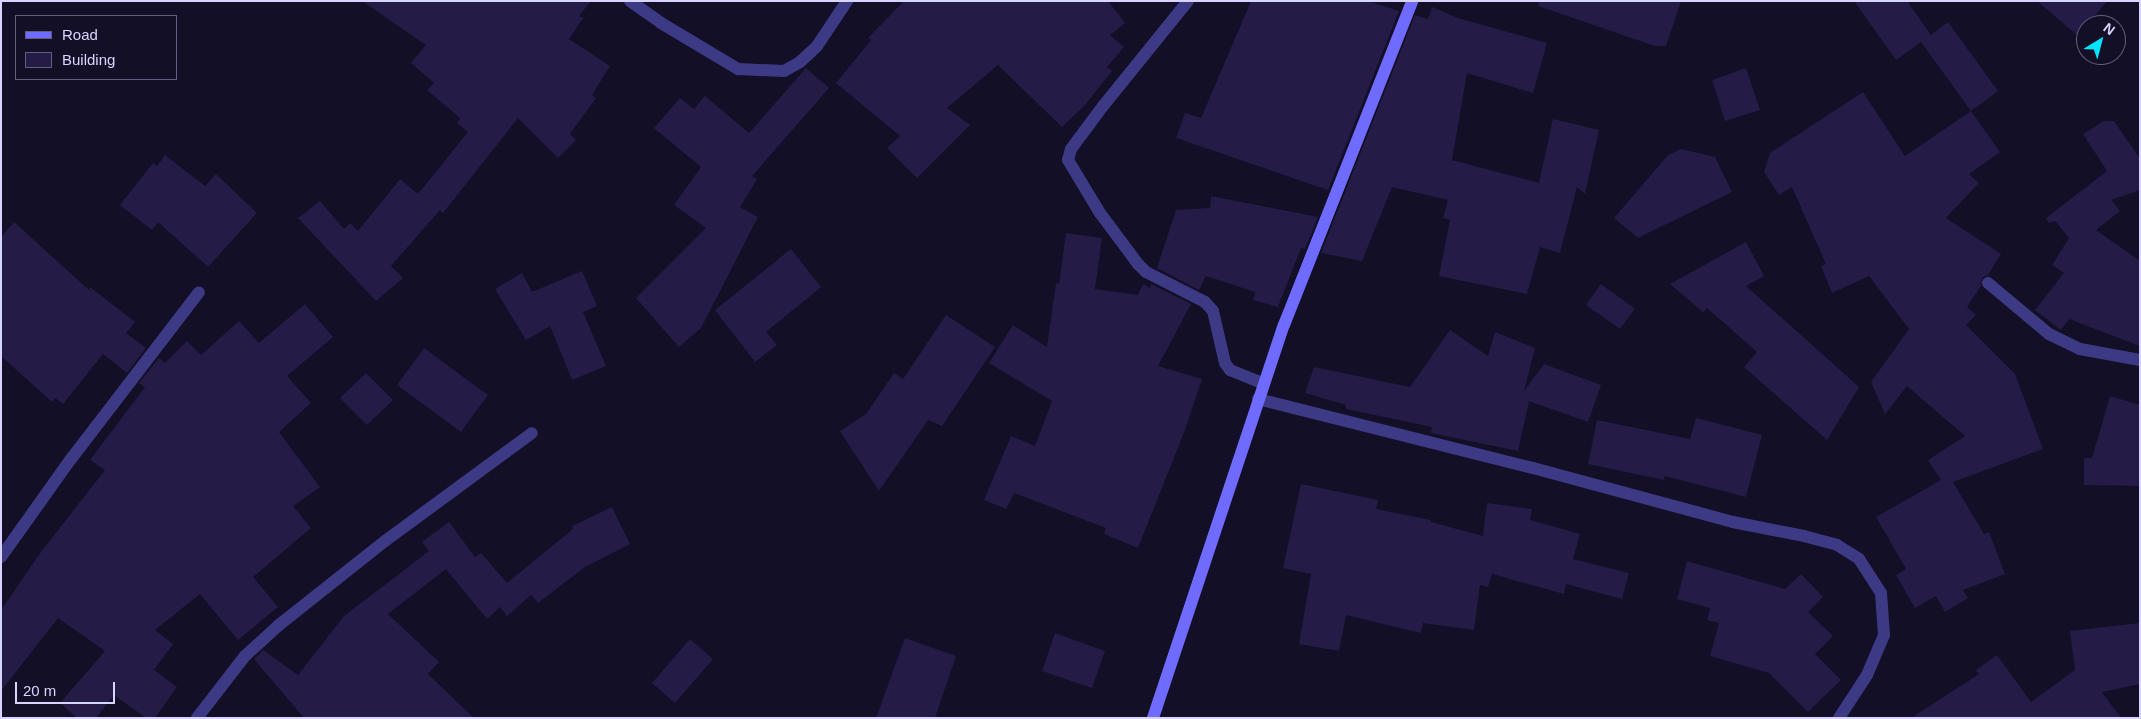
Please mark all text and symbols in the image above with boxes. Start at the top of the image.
legend [15,15,178,80]
north arrow [2076,15,2126,65]
text: N [2101,19,2118,38]
text: Road [62,26,98,43]
text: Building [62,51,115,68]
scale bar [18,672,118,704]
text: 20 m [23,682,56,699]

